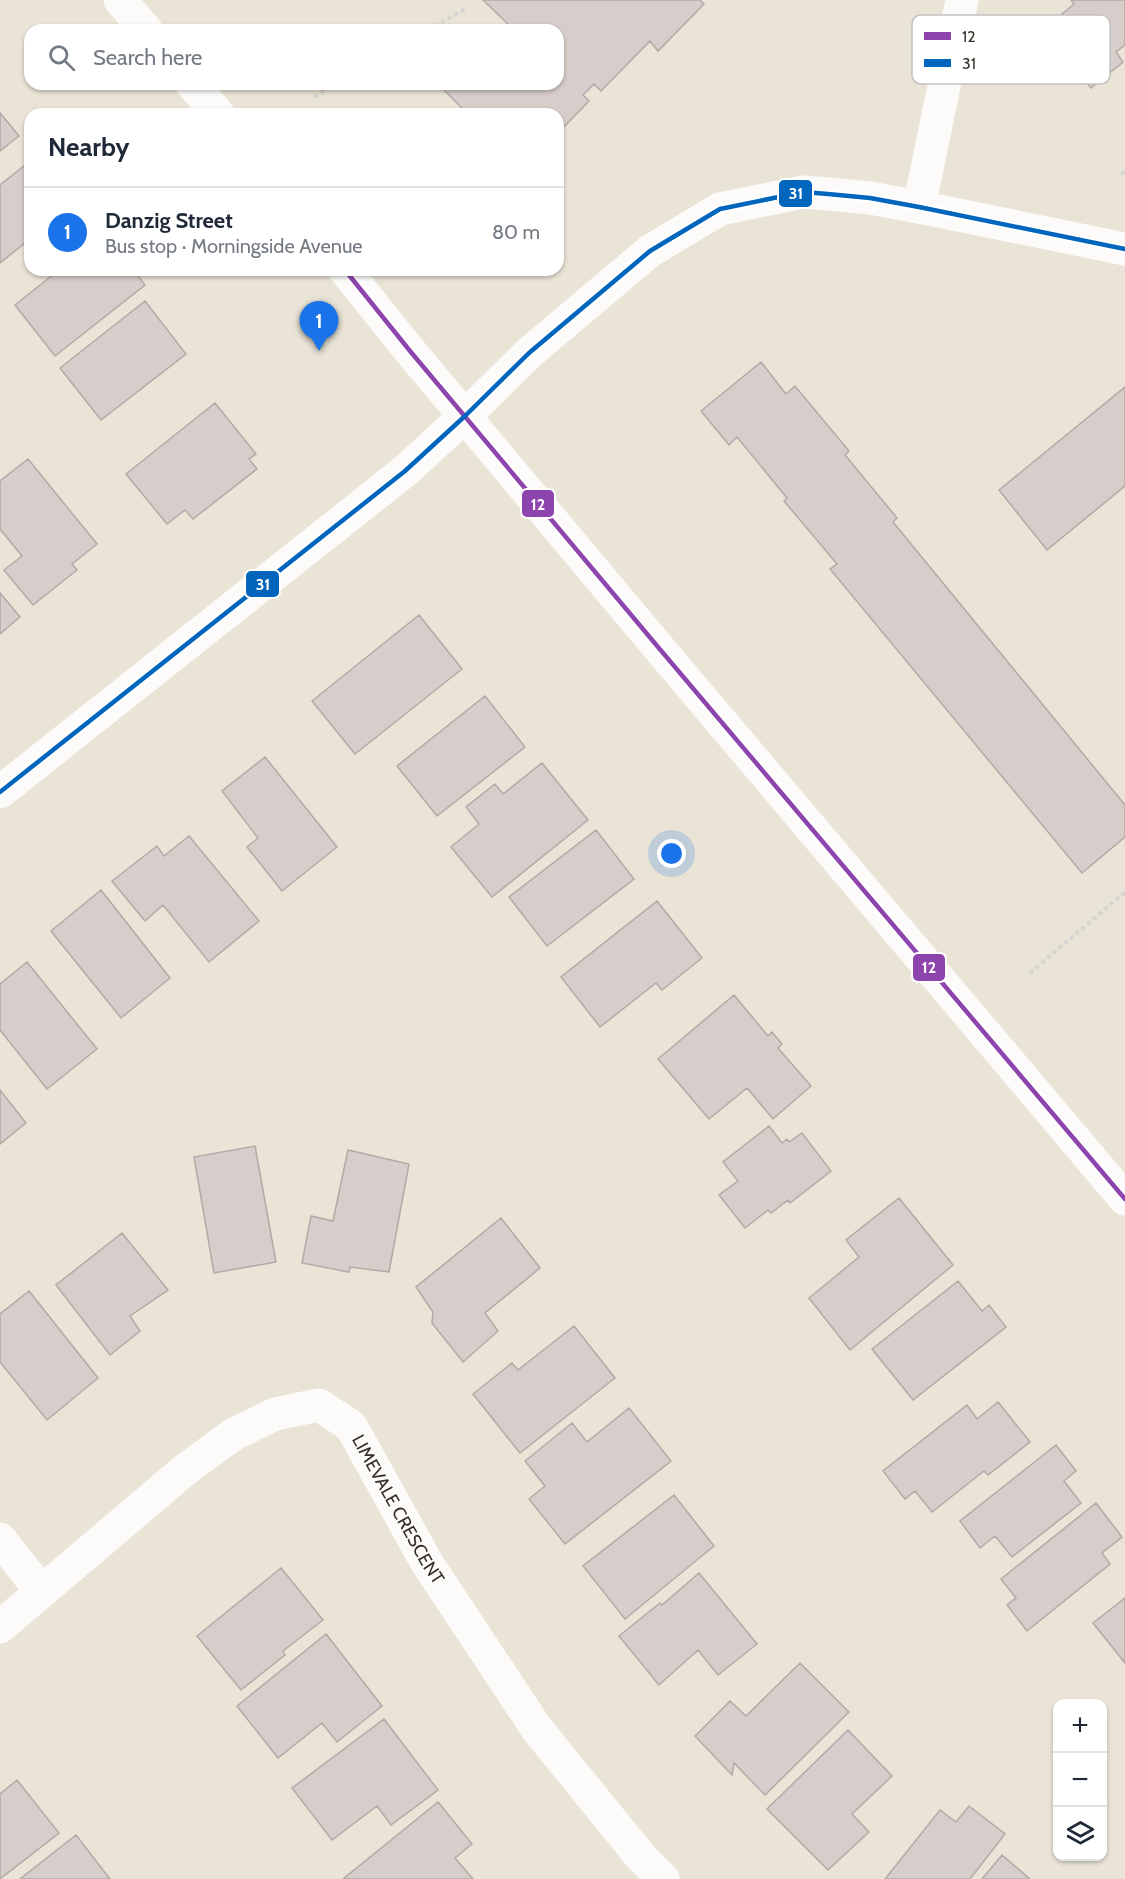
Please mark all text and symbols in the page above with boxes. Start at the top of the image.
legend [912,15,1110,84]
search box [24,24,564,90]
text: 12 [962,27,976,46]
icon: search [45,41,78,74]
text: Search here [93,44,202,71]
text: 31 [962,54,976,73]
text: Nearby [48,131,129,163]
line badge: 31 [778,179,813,208]
text: 31 [789,184,803,203]
text: Danzig Street [105,207,233,234]
text: 1 [64,220,71,244]
text: 80 m [492,220,540,244]
text: Bus stop · Morningside Avenue [105,234,363,258]
pin: 1 [300,302,338,351]
line badge: 12 [521,489,555,518]
text: 12 [531,495,545,514]
line badge: 31 [245,570,280,598]
text: 31 [256,575,270,594]
your location [657,839,686,868]
line badge: 12 [912,953,946,982]
text: 12 [922,958,936,977]
street label: LIMEVALE CRESCENT [347,1431,449,1589]
map controls [1053,1699,1107,1861]
button: + [1053,1699,1107,1753]
button: − [1053,1753,1107,1807]
button: layers [1053,1807,1107,1861]

